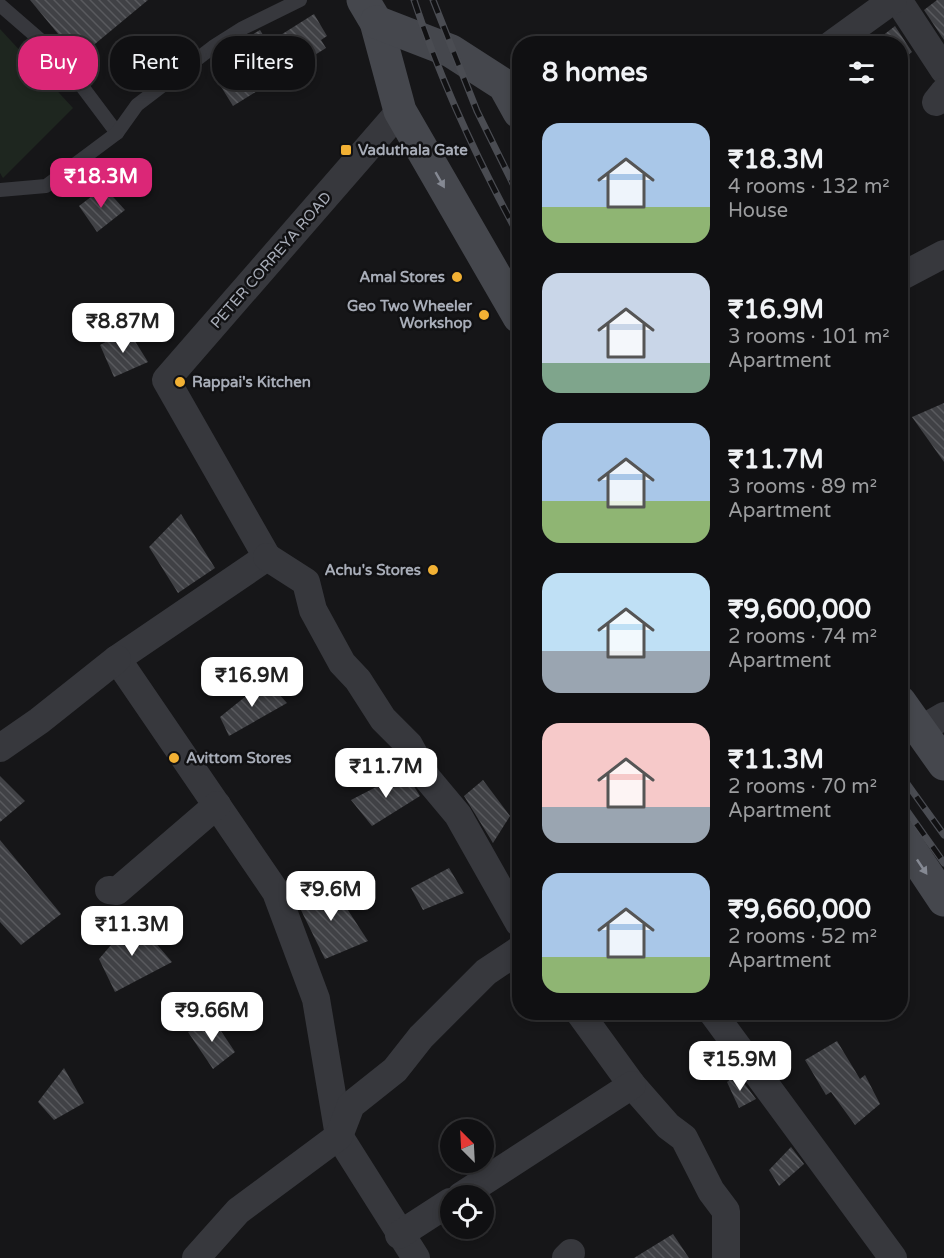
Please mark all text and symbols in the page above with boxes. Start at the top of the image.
chip: Buy [18,36,98,90]
chip: Rent [110,36,200,90]
chip: Filters [212,36,315,90]
icon: filters [845,56,878,89]
text: 8 homes [542,57,648,88]
place label: Vaduthala Gate [358,141,468,159]
marker: Vaduthala Gate [339,143,353,157]
text: ₹18.3M [728,144,824,175]
icon: home [590,147,662,219]
pin: ₹18.3M [52,158,150,209]
text: ₹18.3M [64,165,138,189]
one-way arrow [435,172,445,189]
text: 4 rooms · 132 m² [728,175,890,199]
street label: PETER CORREYA ROAD [207,188,335,332]
text: House [728,199,788,223]
place label: Amal Stores [359,268,445,286]
marker: Amal Stores [450,270,464,284]
text: ₹16.9M [728,294,824,325]
place label: Geo Two Wheeler Workshop [347,297,473,333]
icon: home [590,297,662,369]
pin: ₹8.87M [74,303,172,354]
marker: Geo Two Wheeler Workshop [477,308,491,322]
text: ₹8.87M [86,310,160,334]
text: 3 rooms · 101 m² [728,325,890,349]
text: Apartment [728,349,831,373]
place label: Rappai's Kitchen [192,373,311,392]
marker: Rappai's Kitchen [173,375,187,389]
text: ₹11.7M [728,444,824,475]
icon: home [590,447,662,519]
text: 3 rooms · 89 m² [728,475,877,499]
text: Apartment [728,499,831,523]
place label: Achu's Stores [324,561,421,579]
marker: Achu's Stores [426,563,440,577]
text: ₹9,600,000 [728,594,871,625]
icon: home [590,597,662,669]
text: 2 rooms · 74 m² [728,625,877,649]
text: Apartment [728,649,831,673]
pin: ₹16.9M [203,657,301,708]
text: ₹16.9M [215,664,289,688]
text: ₹11.3M [728,744,824,775]
icon: home [590,747,662,819]
pin: ₹11.7M [337,748,435,799]
place label: Avittom Stores [186,749,291,767]
marker: Avittom Stores [167,751,181,765]
text: ₹11.7M [349,755,423,779]
text: 2 rooms · 70 m² [728,775,877,799]
text: Apartment [728,799,831,823]
one-way arrow [916,859,927,875]
pin: ₹9.6M [289,871,373,922]
text: ₹9.6M [300,878,362,902]
text: ₹9,660,000 [728,894,871,925]
icon: home [590,897,662,969]
pin: ₹11.3M [83,906,181,957]
text: ₹11.3M [95,913,169,937]
text: 2 rooms · 52 m² [728,925,877,949]
text: Apartment [728,949,831,973]
pin: ₹9.66M [163,992,261,1043]
text: ₹9.66M [175,999,249,1023]
pin: ₹15.9M [691,1041,789,1092]
text: ₹15.9M [703,1048,777,1072]
north arrow [440,1119,494,1173]
map controls [440,1119,494,1239]
button: locate [440,1185,494,1239]

